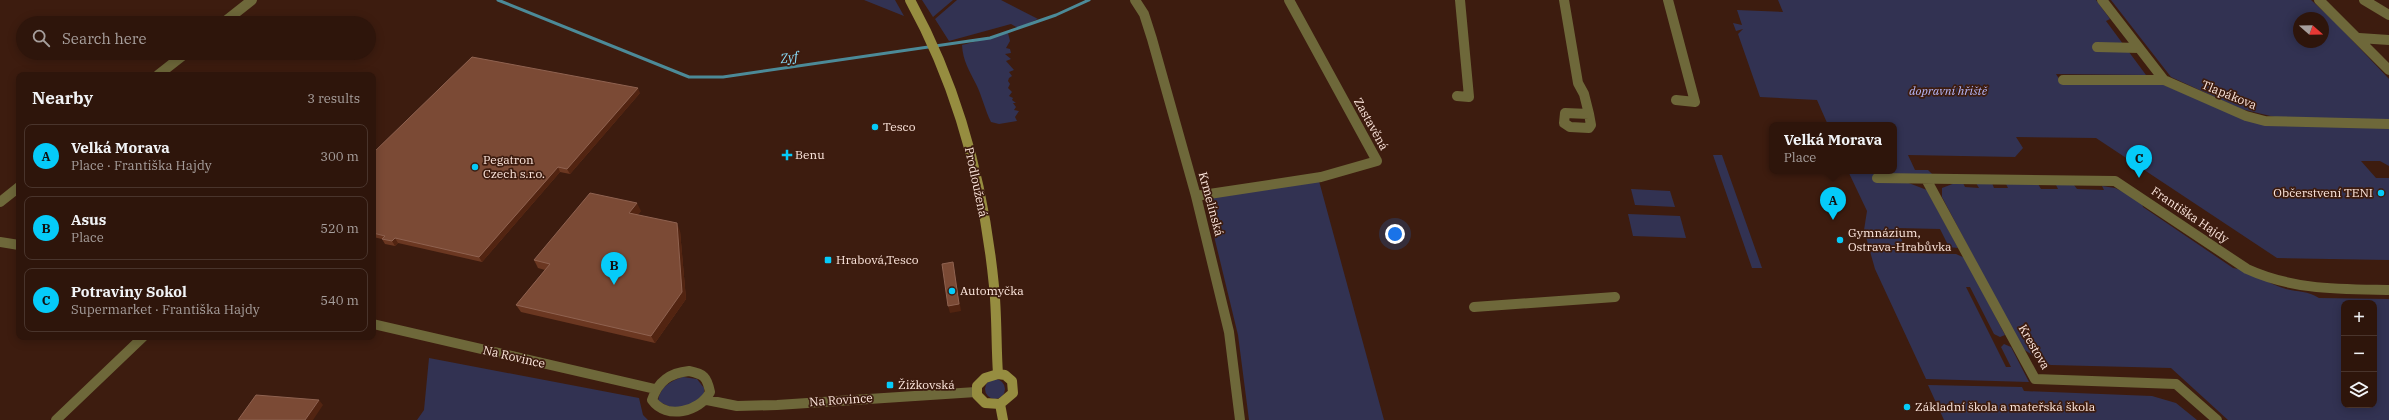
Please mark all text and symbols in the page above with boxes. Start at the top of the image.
north arrow [2293,12,2329,48]
search box [16,16,376,60]
icon: search [30,27,52,49]
text: Search here [62,29,147,48]
water label: Zyf [778,47,802,67]
street label: Tlapákova [2199,77,2259,113]
park label: dopravní hřiště [1909,83,1988,98]
text: Nearby [32,87,93,109]
text: 3 results [307,90,360,107]
street label: Zastavěná [1351,95,1392,153]
place label: Tesco [883,119,916,134]
marker: Tesco [870,122,880,132]
popup [1769,122,1897,174]
text: Velká Morava [1784,130,1882,149]
text: Velká Morava [71,138,170,157]
street label: Prodloužená [962,145,991,219]
pin: C [2126,145,2152,178]
place label: Benu [795,147,825,162]
text: A [41,148,51,165]
text: 300 m [320,148,359,165]
text: Place [1784,149,1816,166]
marker: Benu [782,150,792,160]
place label: Pegatron Czech s.r.o. [483,152,545,181]
text: Place · Františka Hajdy [71,157,212,174]
marker: Pegatron Czech s.r.o. [470,162,480,172]
street label: Krmelínská [1196,170,1227,238]
street label: Františka Hajdy [2149,183,2232,246]
place label: Občerstvení TENI [2273,185,2373,200]
pin: A [1820,187,1846,220]
marker: Občerstvení TENI [2376,188,2386,198]
text: Asus [71,210,106,229]
text: B [41,220,51,237]
text: 520 m [320,220,359,237]
your location [1385,224,1405,244]
place label: Gymnázium, Ostrava-Hrabůvka [1848,225,1952,254]
text: Place [71,229,104,246]
marker: Gymnázium, Ostrava-Hrabůvka [1835,235,1845,245]
pin: B [601,252,627,285]
place label: Hrabová,Tesco [836,252,919,267]
marker: Hrabová,Tesco [823,255,833,265]
text: Potraviny Sokol [71,282,187,301]
place label: Automyčka [960,283,1024,298]
marker: Automyčka [947,286,957,296]
text: C [42,292,50,309]
text: 540 m [320,292,359,309]
map controls [2341,300,2377,408]
button: + [2341,300,2377,336]
text: Supermarket · Františka Hajdy [71,301,260,318]
street label: Krestova [2016,322,2054,372]
button: − [2341,336,2377,372]
street label: Na Rovince [481,342,547,371]
button: layers [2341,372,2377,408]
place label: Žižkovská [898,377,955,392]
marker: Žižkovská [885,380,895,390]
street label: Na Rovince [809,390,873,409]
place label: Základní škola a mateřská škola [1915,399,2096,414]
marker: Základní škola a mateřská škola [1902,402,1912,412]

